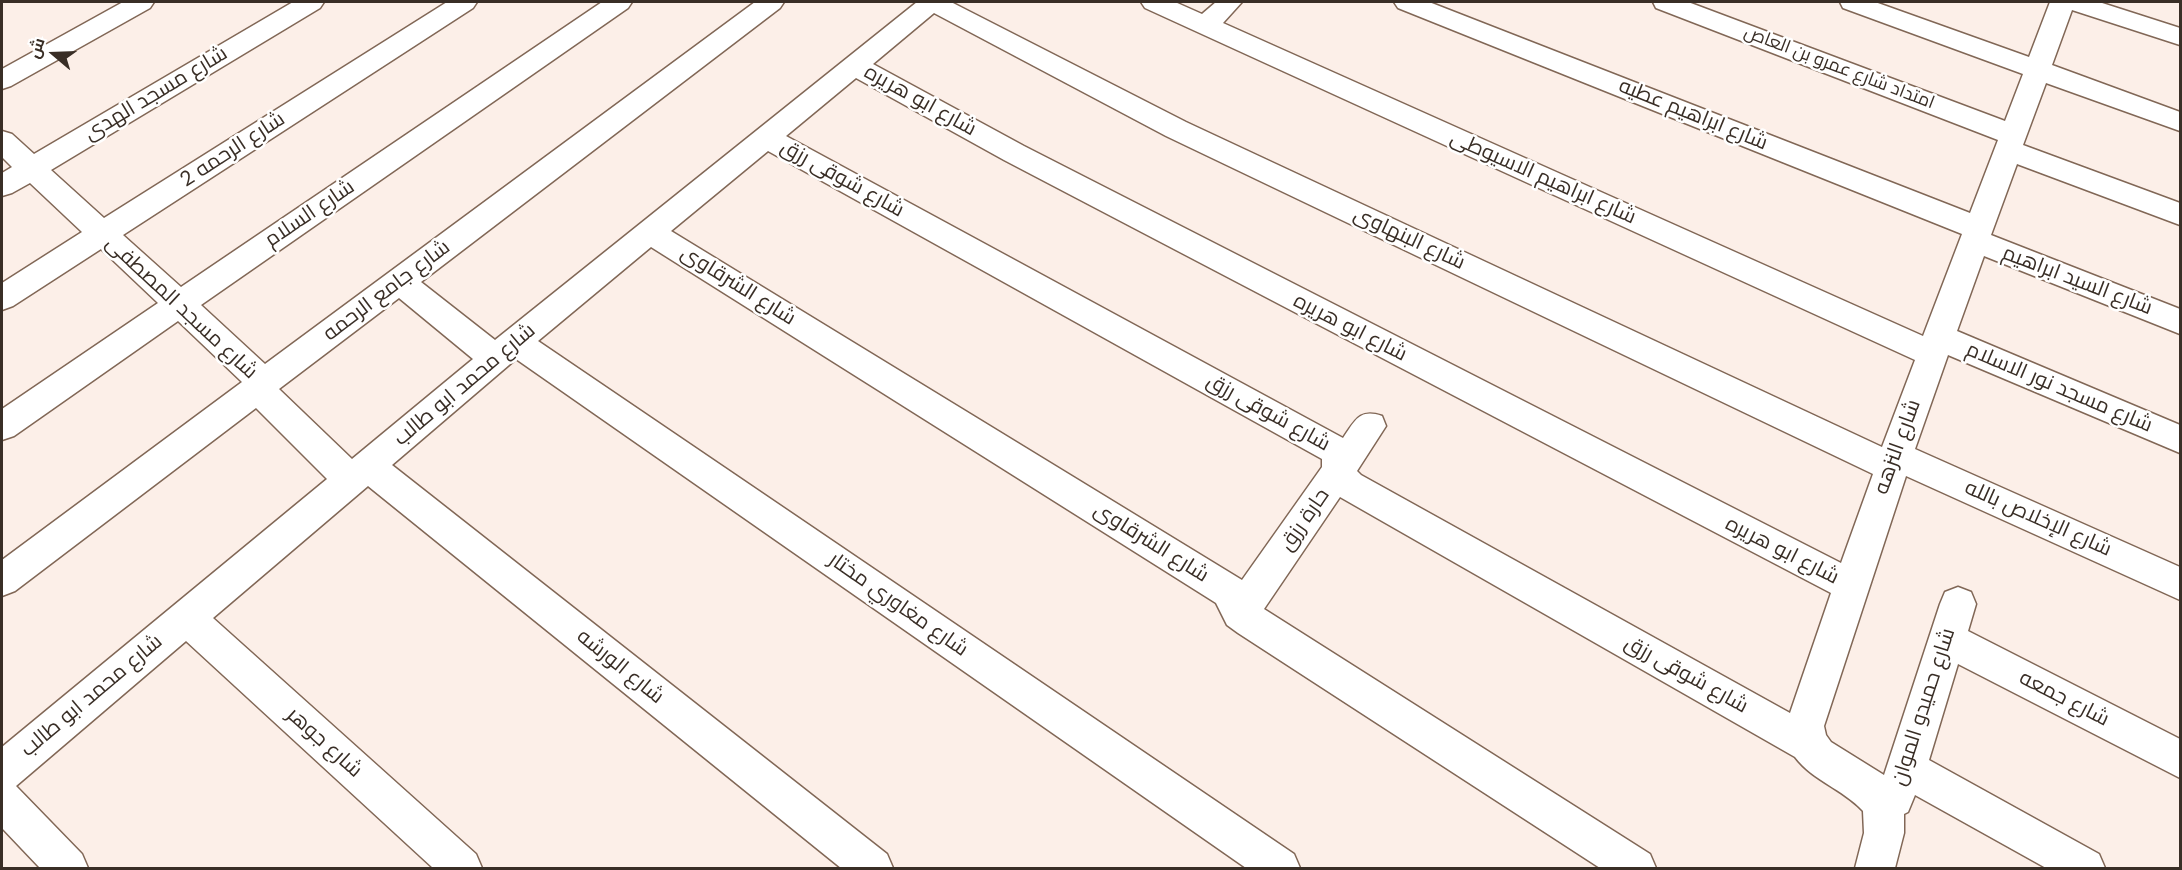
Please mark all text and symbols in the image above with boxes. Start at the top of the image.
street label: امتداد شارع عمرو بن العاص [1741,22,1937,114]
north arrow [24,24,84,84]
text: ش [23,35,50,61]
street label: شارع مسجد الهدى [80,41,232,147]
street label: شارع ابو هريره [860,60,980,142]
street label: شارع ابراهيم عطيه [1615,74,1771,156]
street label: شارع الرحمه 2 [176,107,290,193]
street label: شارع ابراهيم الاسيوطى [1446,126,1640,230]
street label: شارع شوقى رزق [776,135,908,223]
street label: شارع السلام [260,175,360,253]
street label: شارع البنهاوى [1349,202,1469,276]
street label: شارع مسجد المصطفى [100,231,262,385]
street label: شارع جامع الرحمه [319,235,455,347]
street label: شارع الشرقاوى [676,241,800,331]
street label: شارع السيد ابراهيم [1998,241,2156,321]
street label: شارع ابو هريره [1289,289,1411,367]
street label: شارع محمد ابو طالب [389,318,541,452]
street label: شارع مسجد نور الاسلام [1962,337,2156,439]
street label: شارع شوقى رزق [1202,369,1334,457]
street label: شارع النزهه [1869,396,1927,498]
street label: شارع الإخلاص بالله [1961,475,2115,563]
street label: حارة رزق [1274,484,1336,556]
street label: شارع الشرقاوى [1089,498,1213,588]
street label: شارع ابو هريره [1721,512,1843,590]
street label: شارع مغاوري مختار [823,547,973,663]
street label: شارع الورشه [571,624,669,710]
street label: شارع حميدو الموان [1887,625,1961,789]
street label: شارع محمد ابو طالب [16,629,168,763]
street label: شارع شوقى رزق [1620,631,1752,719]
street label: شارع جمعه [2015,666,2113,732]
street label: شارع جوهر [281,702,367,784]

